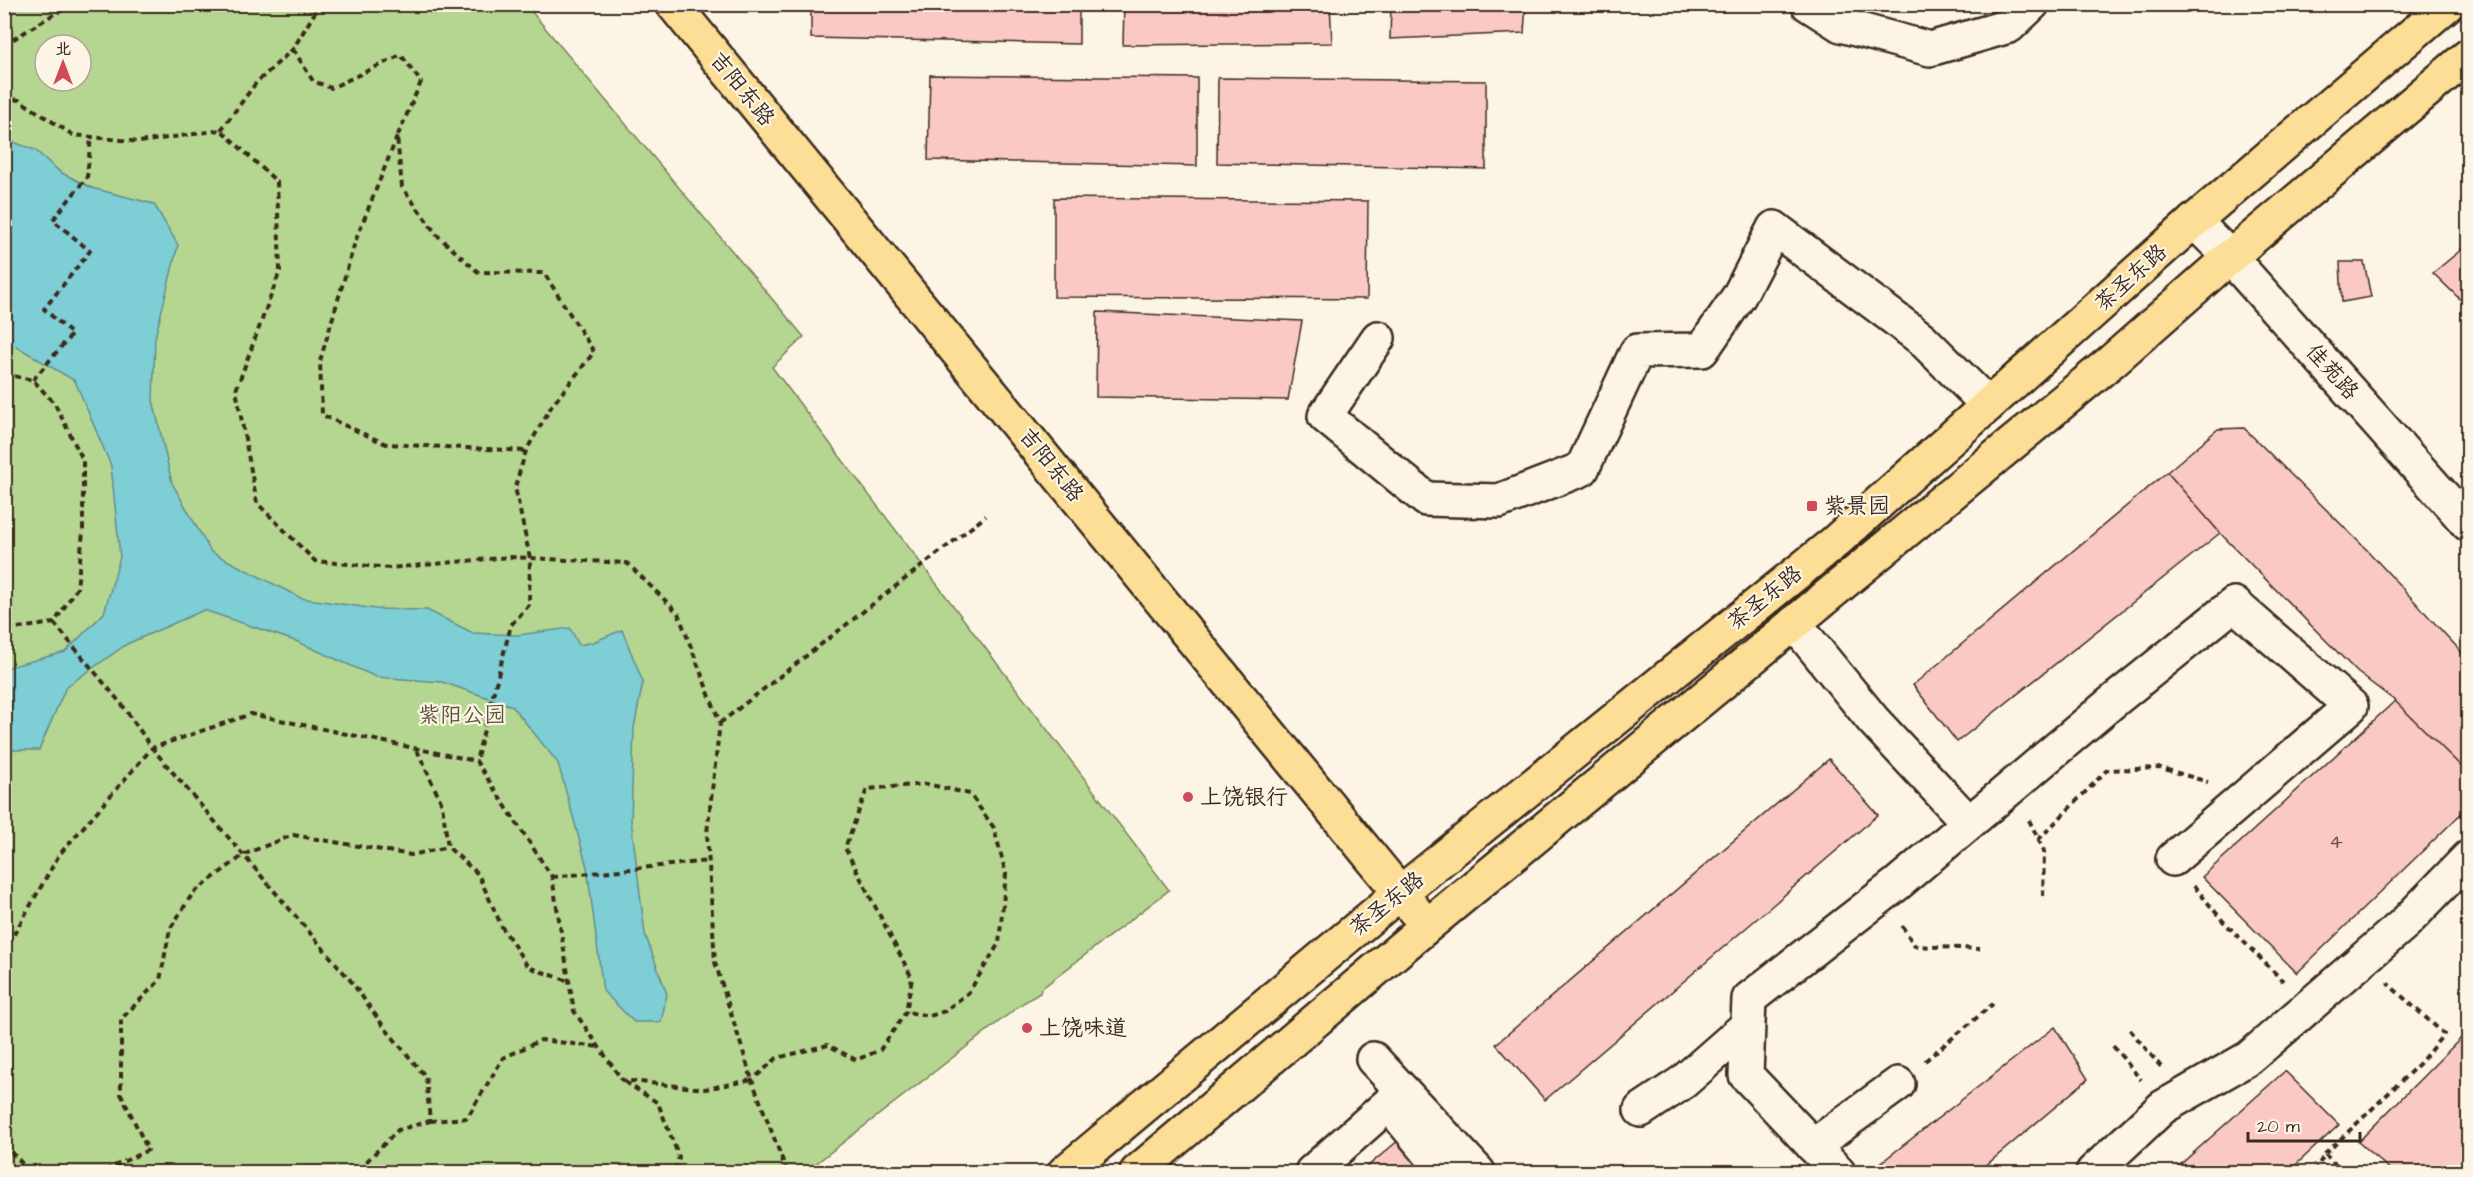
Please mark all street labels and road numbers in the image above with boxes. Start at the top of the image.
street label: 吉阳东路 [702,45,782,133]
street label: 茶圣东路 [2088,237,2174,319]
street label: 佳苑路 [2298,337,2366,407]
street label: 吉阳东路 [1011,421,1091,509]
street label: 茶圣东路 [1721,558,1809,638]
street label: 茶圣东路 [1343,864,1431,944]

